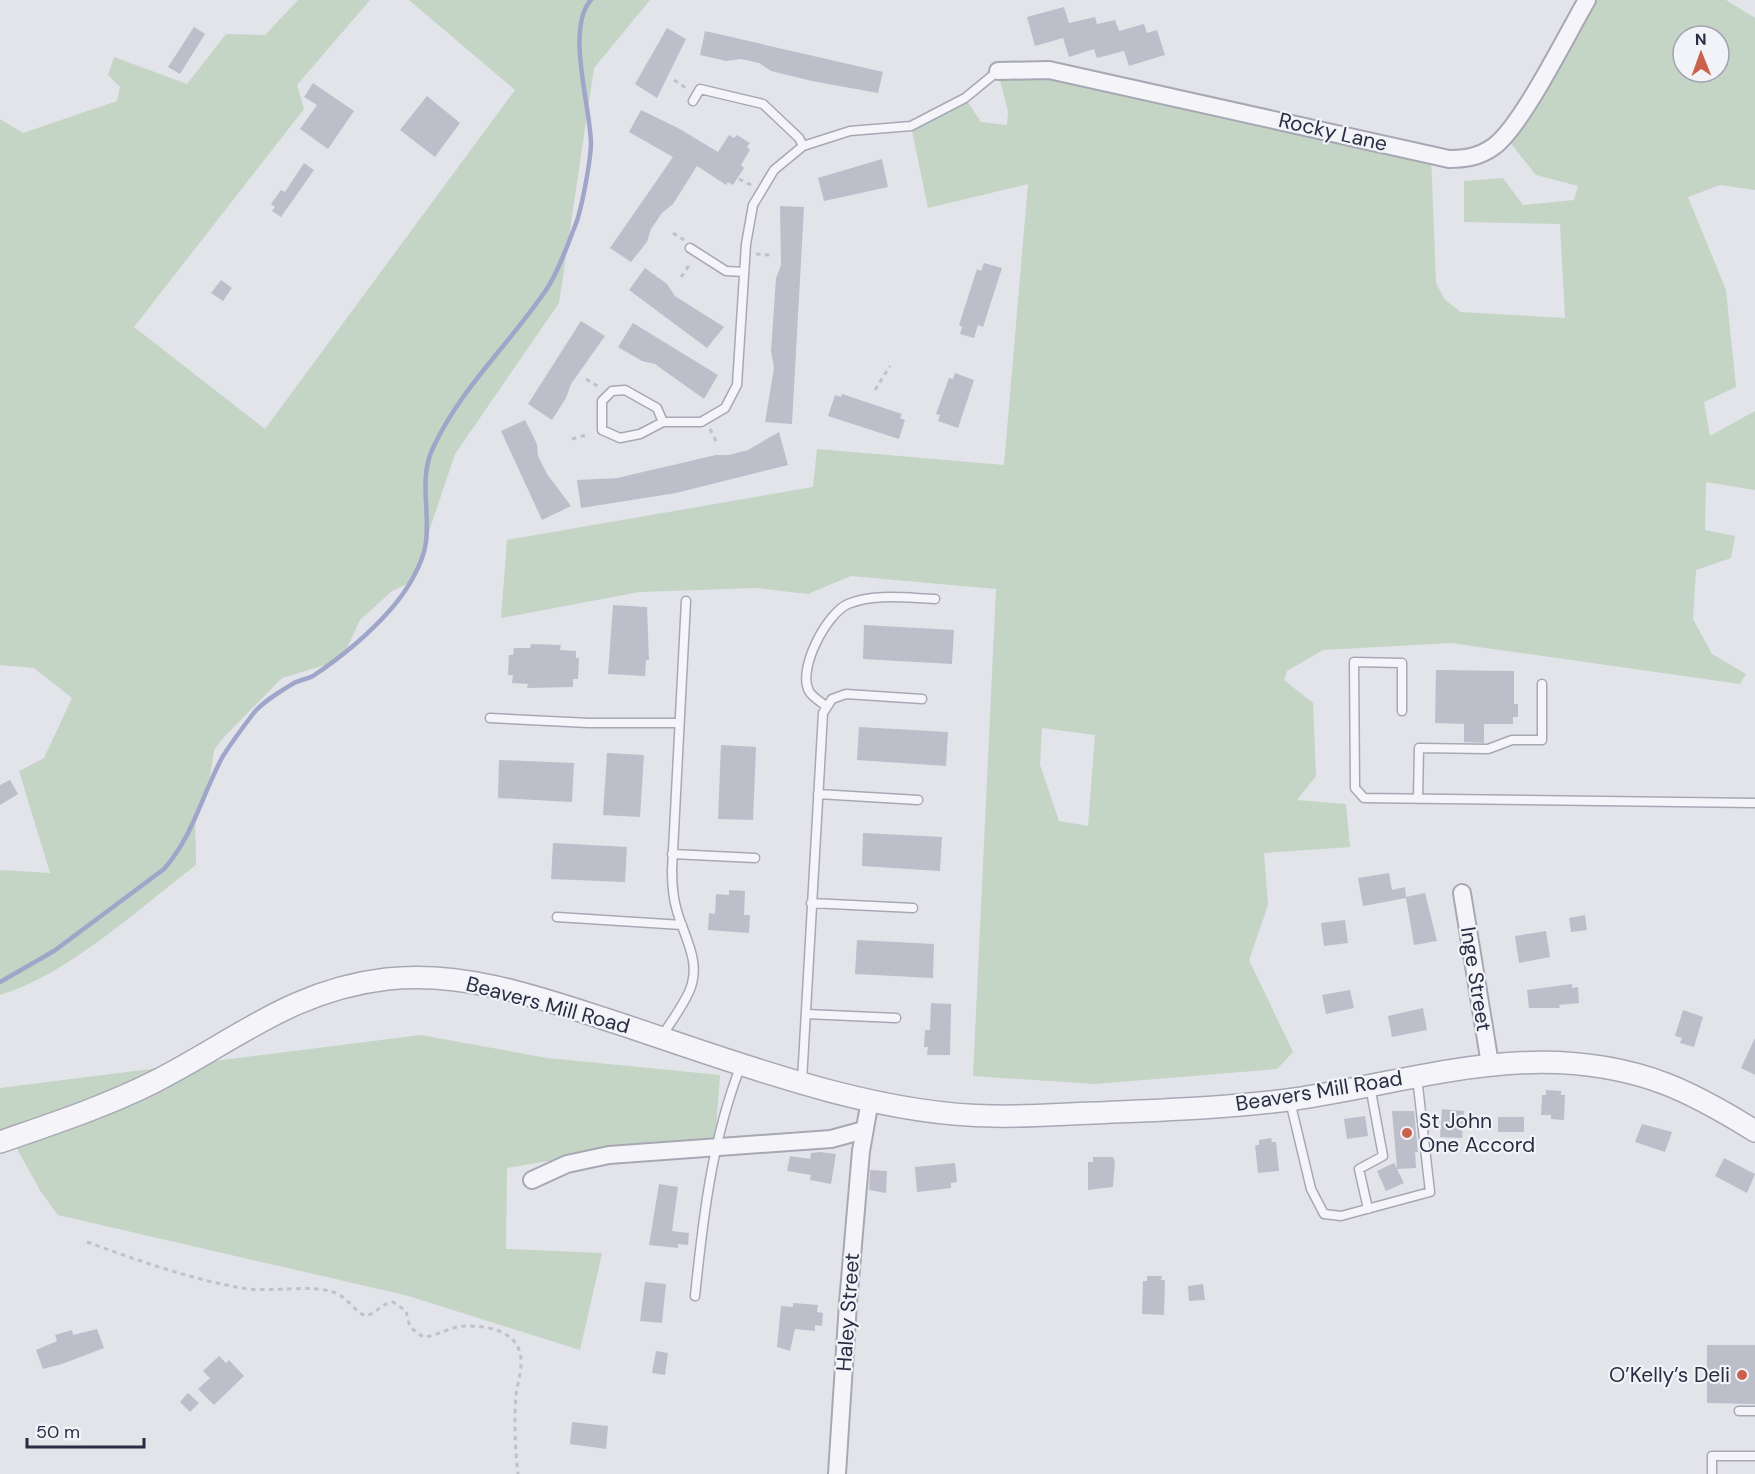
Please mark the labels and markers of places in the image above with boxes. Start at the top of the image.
place label: St John One Accord [1419,1107,1535,1159]
marker: St John One Accord [1400,1126,1414,1140]
place label: O’Kelly’s Deli [1609,1361,1730,1389]
marker: O’Kelly’s Deli [1735,1368,1749,1382]

